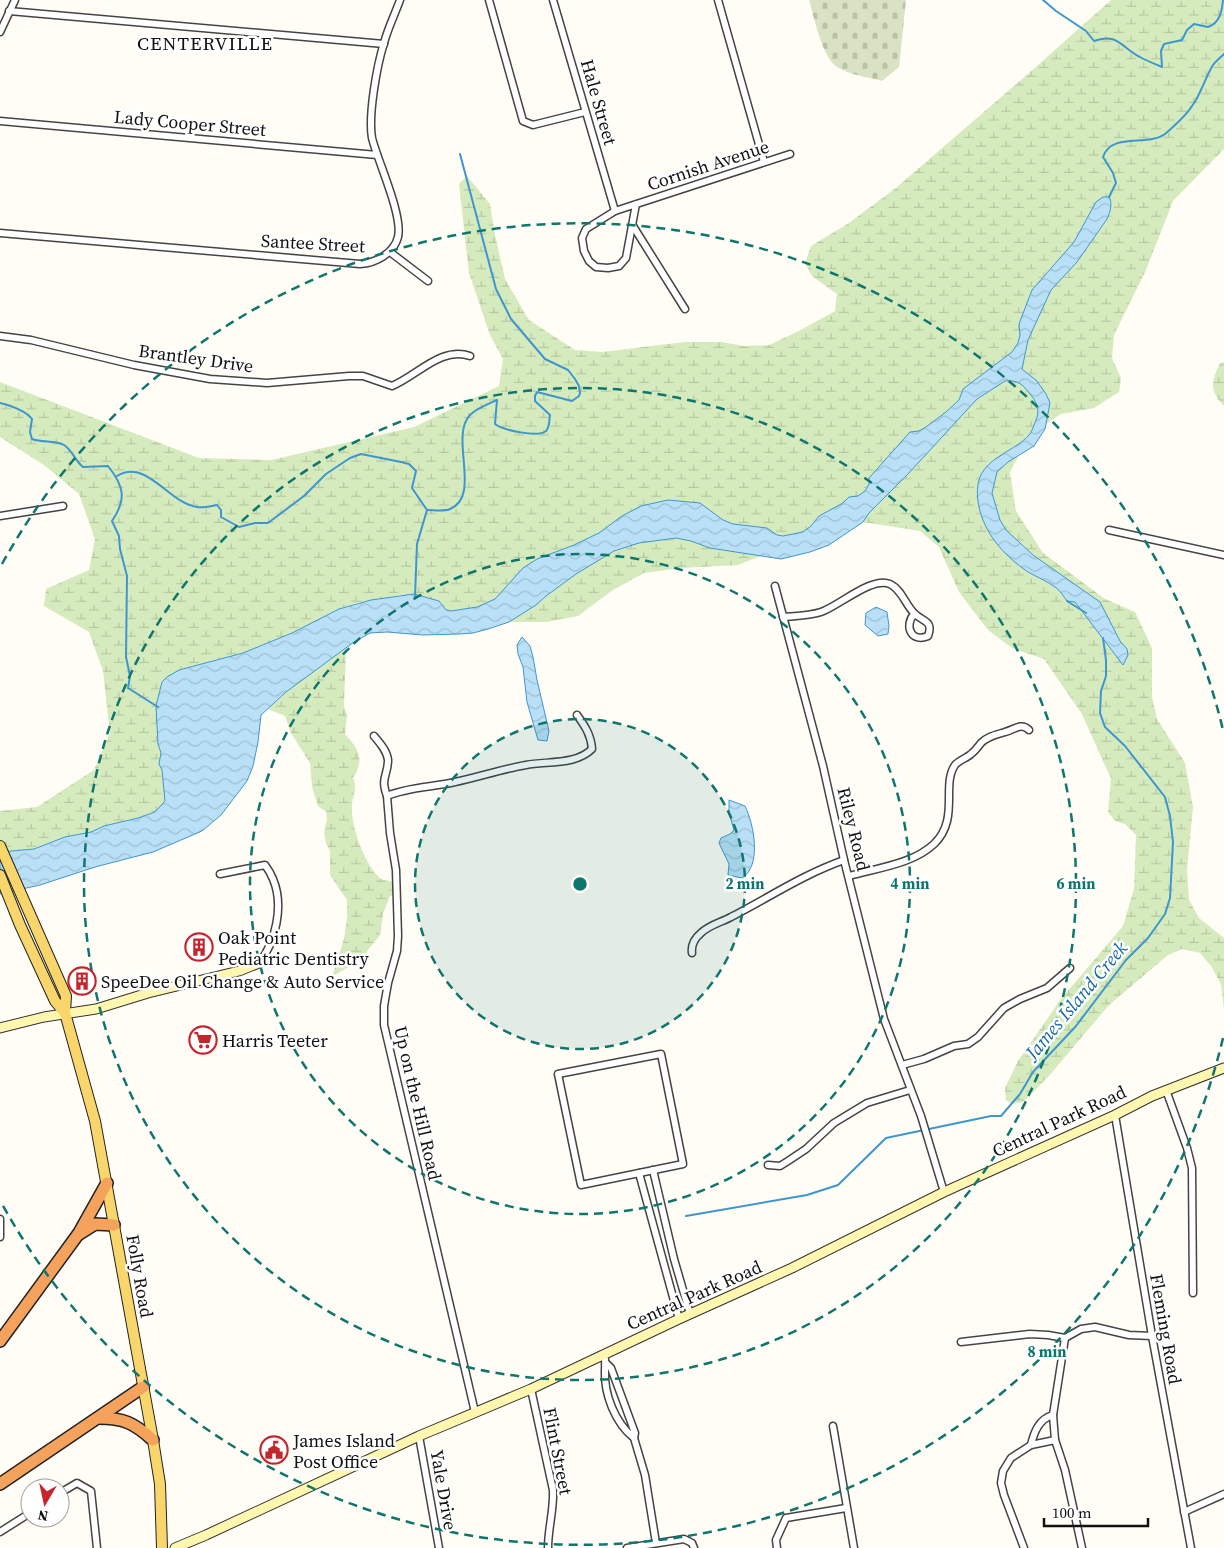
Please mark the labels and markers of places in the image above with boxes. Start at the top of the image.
centre of rings [571,875,589,893]
place label: Oak Point Pediatric Dentistry [218,925,369,971]
building icon: Oak Point Pediatric Dentistry [184,932,214,962]
building icon: SpeeDee Oil Change & Auto Service [67,966,97,996]
place label: SpeeDee Oil Change & Auto Service [101,969,384,994]
supermarket icon: Harris Teeter [188,1025,218,1055]
place label: Harris Teeter [222,1028,328,1053]
place label: James Island Post Office [292,1428,395,1474]
public building icon: James Island Post Office [259,1435,289,1465]

